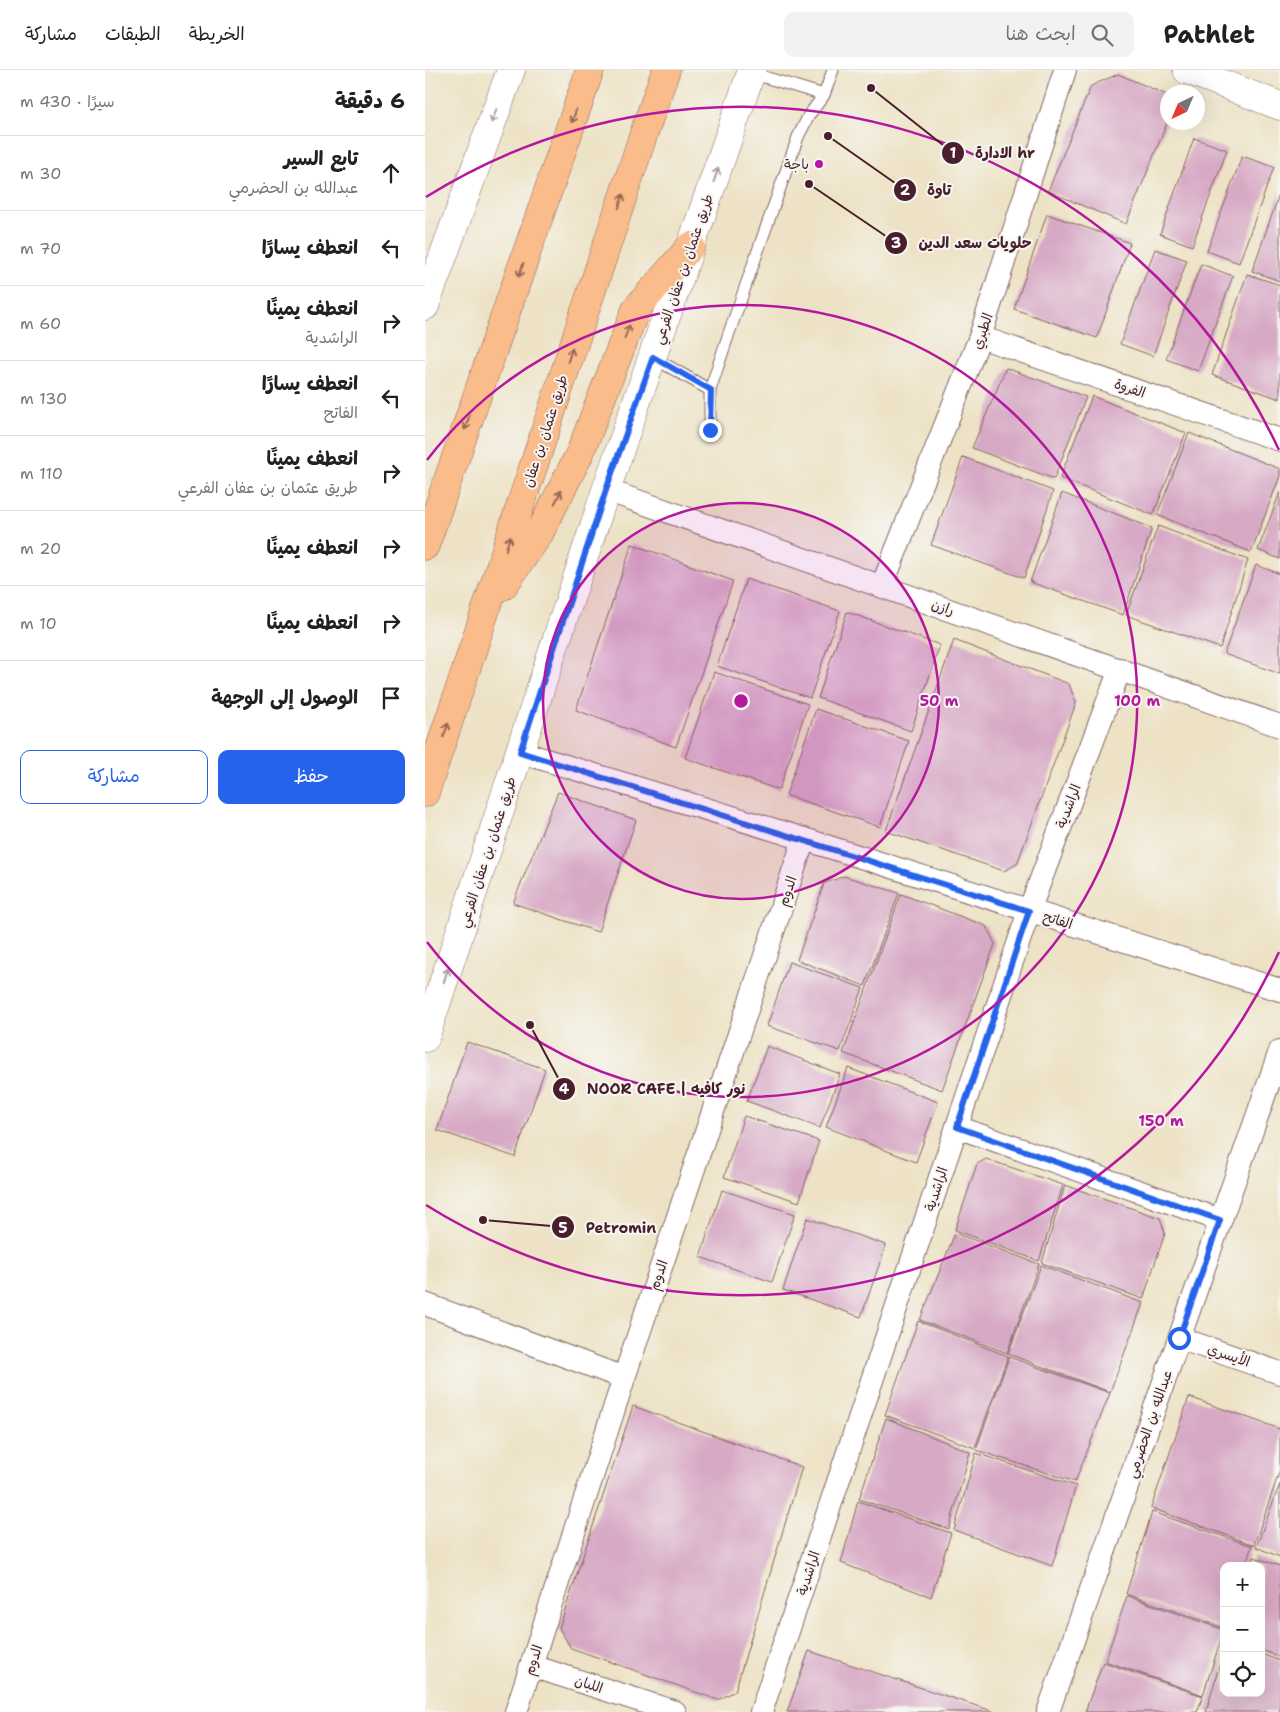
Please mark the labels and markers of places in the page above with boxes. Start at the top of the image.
callout: الادارة hr [940,138,1046,168]
place label: باجة [784,155,809,173]
marker: باجة [813,158,825,170]
callout: تاوة [892,175,961,205]
callout: حلويات سعد الدين [883,228,1041,258]
centre of rings [732,692,750,710]
callout: NOOR CAFE | نور كافيه [552,1074,755,1104]
callout: Petromin [551,1212,666,1242]

